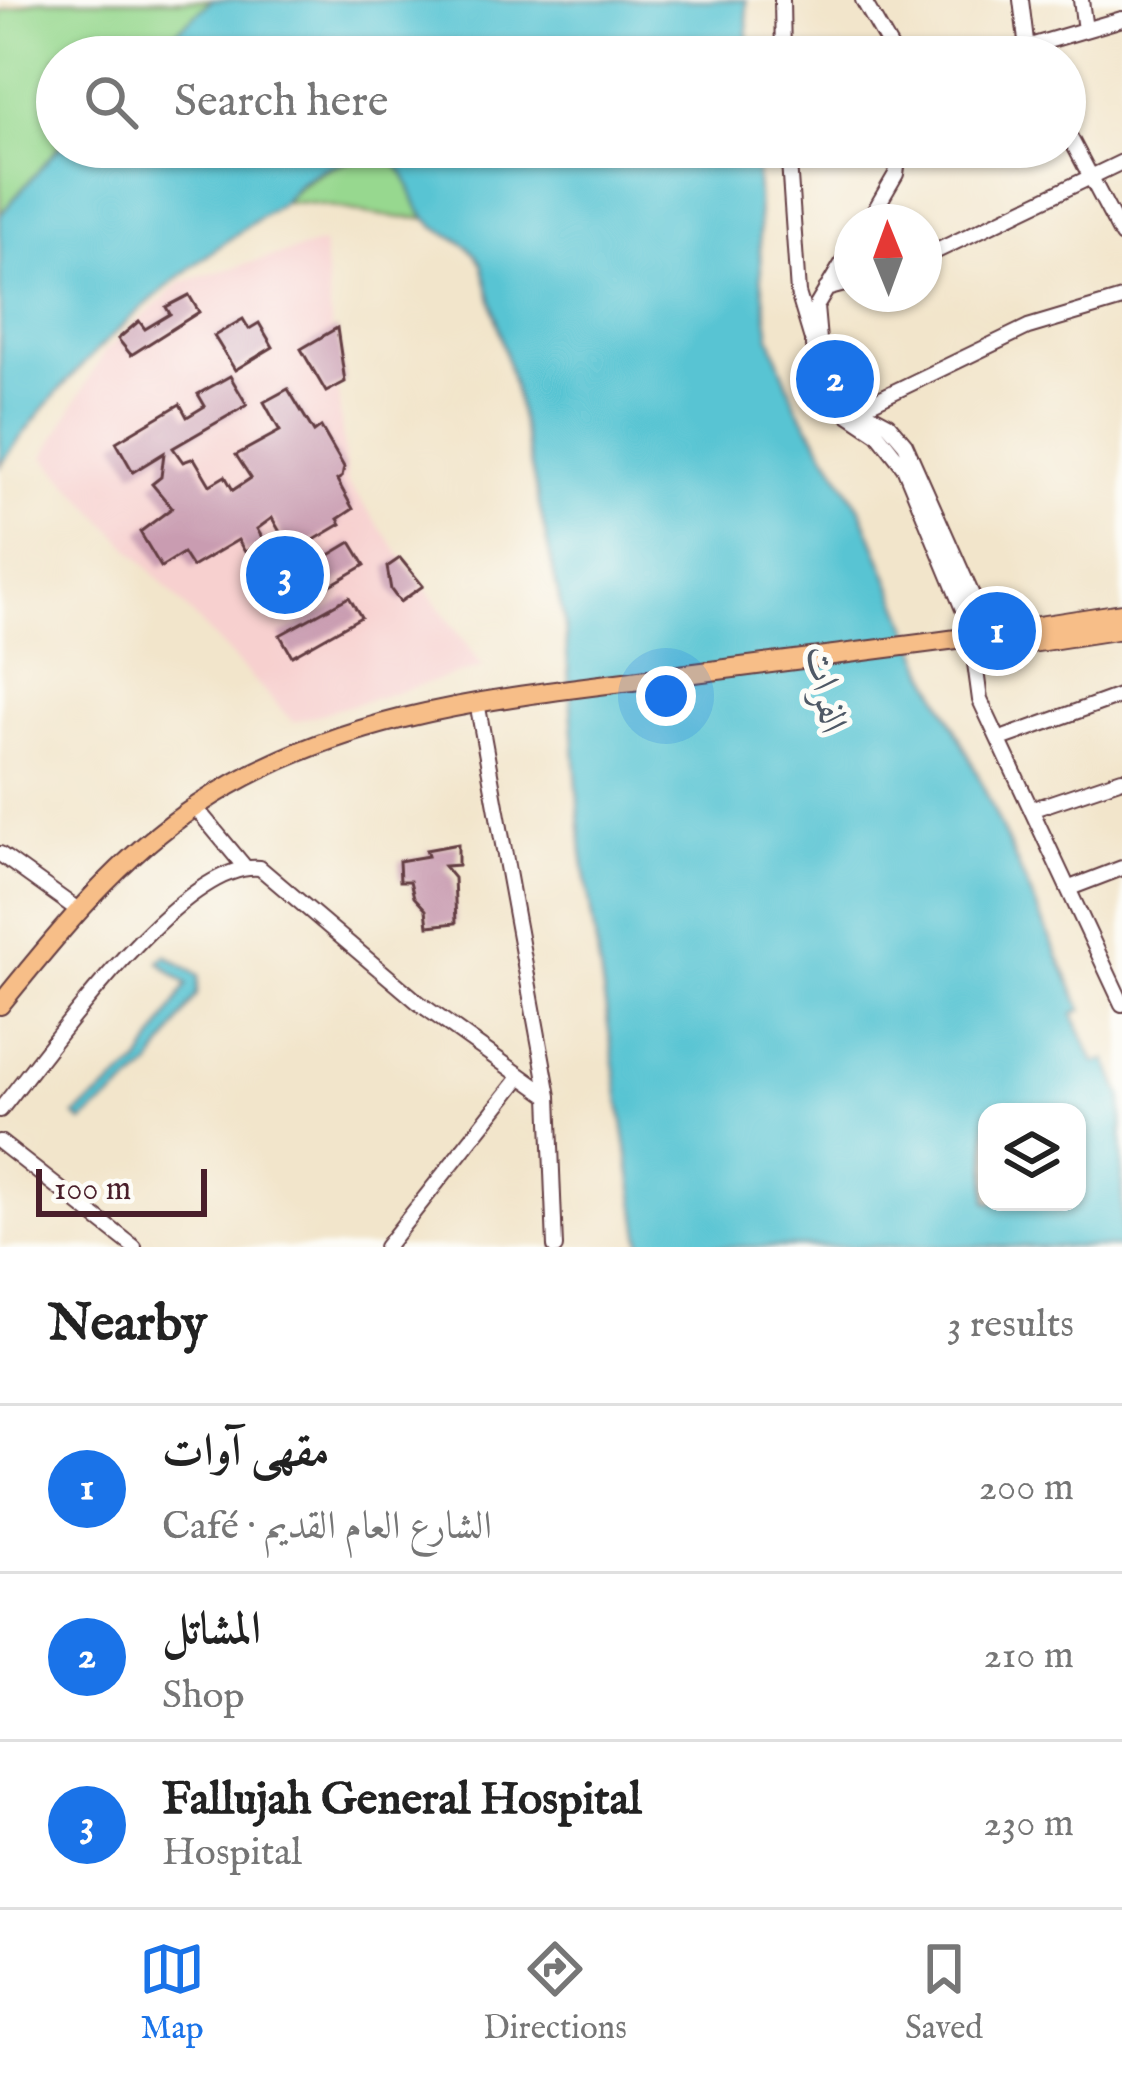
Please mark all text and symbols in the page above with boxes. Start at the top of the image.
search box [36,36,1086,168]
icon: search [78,69,144,135]
text: Search here [174,74,388,131]
north arrow [834,204,942,312]
pin: 2 [796,334,874,424]
pin: 3 [246,530,324,620]
pin: 1 [958,586,1036,676]
water label: الفرات [792,643,857,739]
your location [636,666,696,726]
map controls [978,1103,1086,1211]
button: layers [978,1103,1086,1211]
scale bar [36,1163,207,1216]
text: 100 m [54,1169,131,1211]
text: Nearby [48,1293,207,1358]
text: 3 results [947,1301,1074,1350]
text: مقهى آوات [162,1424,329,1481]
text: 1 [80,1464,94,1513]
text: 200 m [979,1464,1074,1513]
text: Café · الشارع العام القديم [162,1503,492,1552]
text: المشاتل [162,1602,261,1659]
text: 2 [78,1632,96,1681]
text: 210 m [984,1632,1074,1681]
text: Shop [162,1672,245,1721]
text: Fallujah General Hospital [162,1772,642,1829]
text: 3 [80,1800,94,1849]
text: 230 m [983,1800,1074,1849]
text: Hospital [162,1829,302,1878]
tab: Map [139,1936,205,2050]
tab: Directions [483,1936,627,2050]
tab: Saved [905,1936,983,2050]

